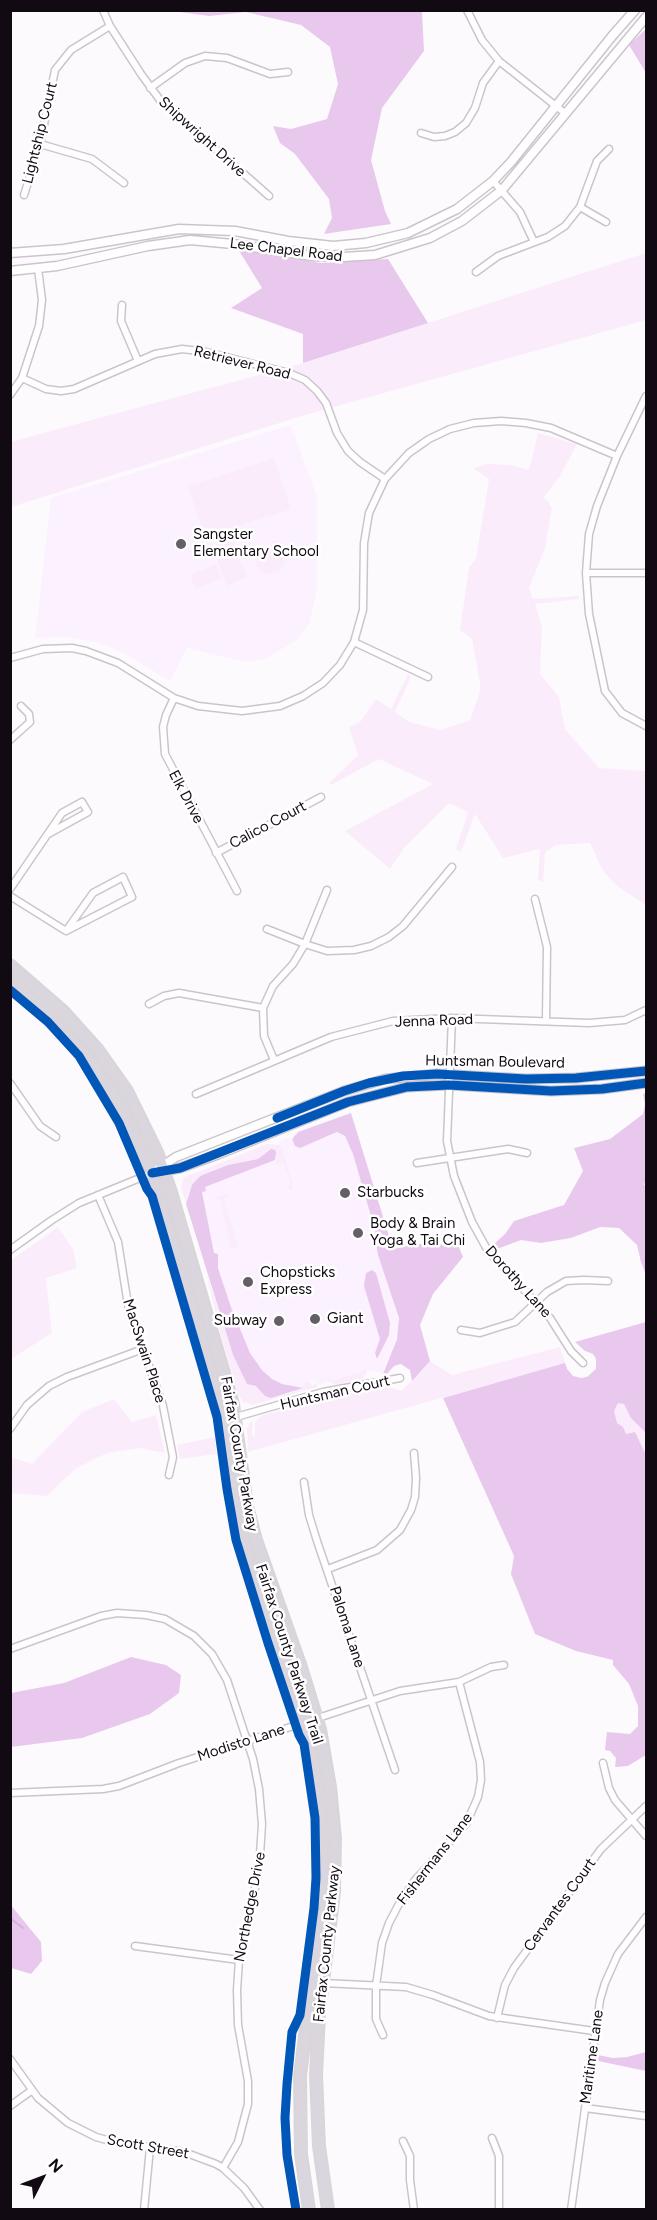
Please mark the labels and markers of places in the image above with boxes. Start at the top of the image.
place label: Sangster Elementary School [193,526,319,561]
marker: Sangster Elementary School [174,537,188,551]
place label: Starbucks [357,1184,424,1202]
marker: Starbucks [338,1186,352,1200]
place label: Body & Brain Yoga & Tai Chi [370,1215,465,1250]
marker: Body & Brain Yoga & Tai Chi [351,1226,365,1240]
place label: Chopsticks Express [260,1264,335,1299]
marker: Chopsticks Express [241,1275,255,1289]
place label: Giant [327,1310,364,1328]
place label: Subway [214,1312,267,1330]
marker: Giant [308,1312,322,1326]
marker: Subway [272,1314,286,1328]

